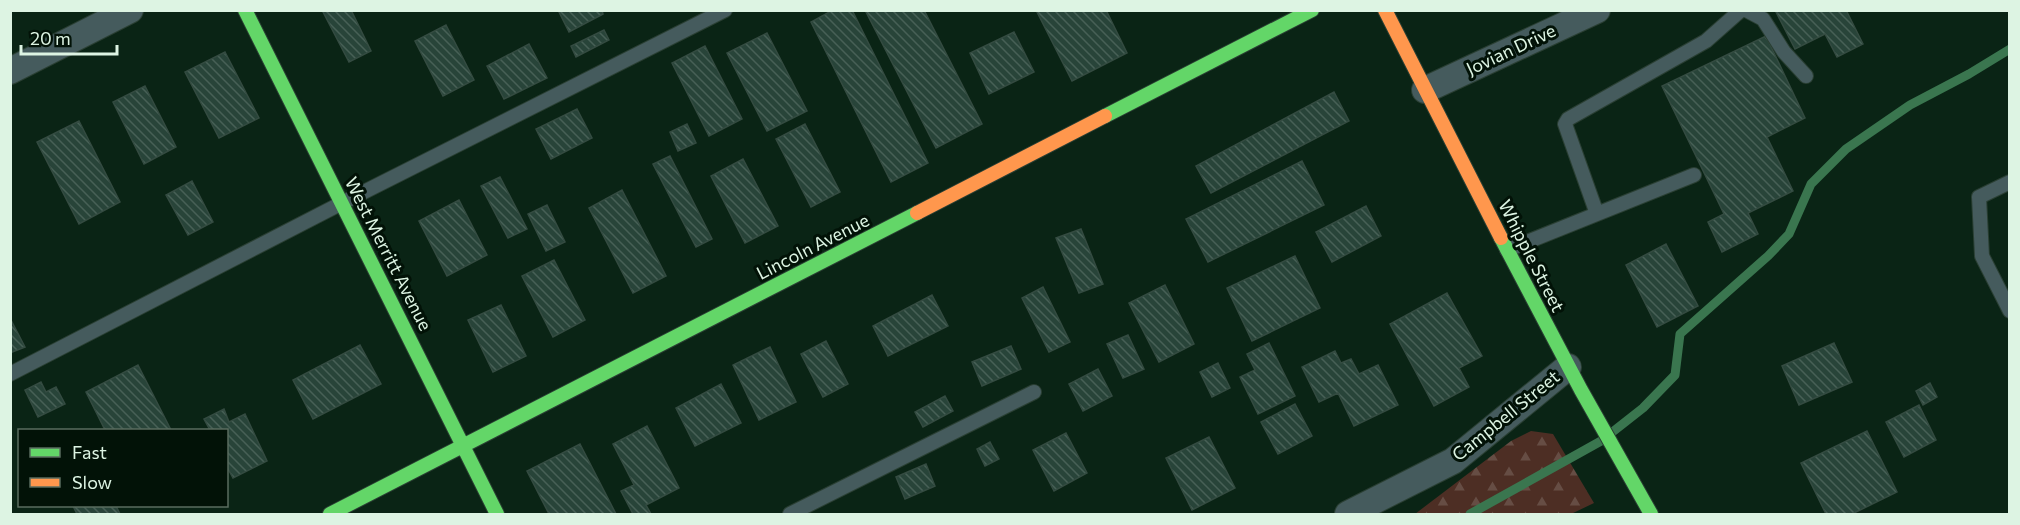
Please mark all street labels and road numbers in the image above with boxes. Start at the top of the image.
street label: Jovian Drive [1462,19,1559,79]
street label: West Merritt Avenue [341,173,437,334]
street label: Whipple Street [1494,196,1570,315]
street label: Lincoln Avenue [753,208,872,284]
street label: Campbell Street [1447,365,1563,465]

